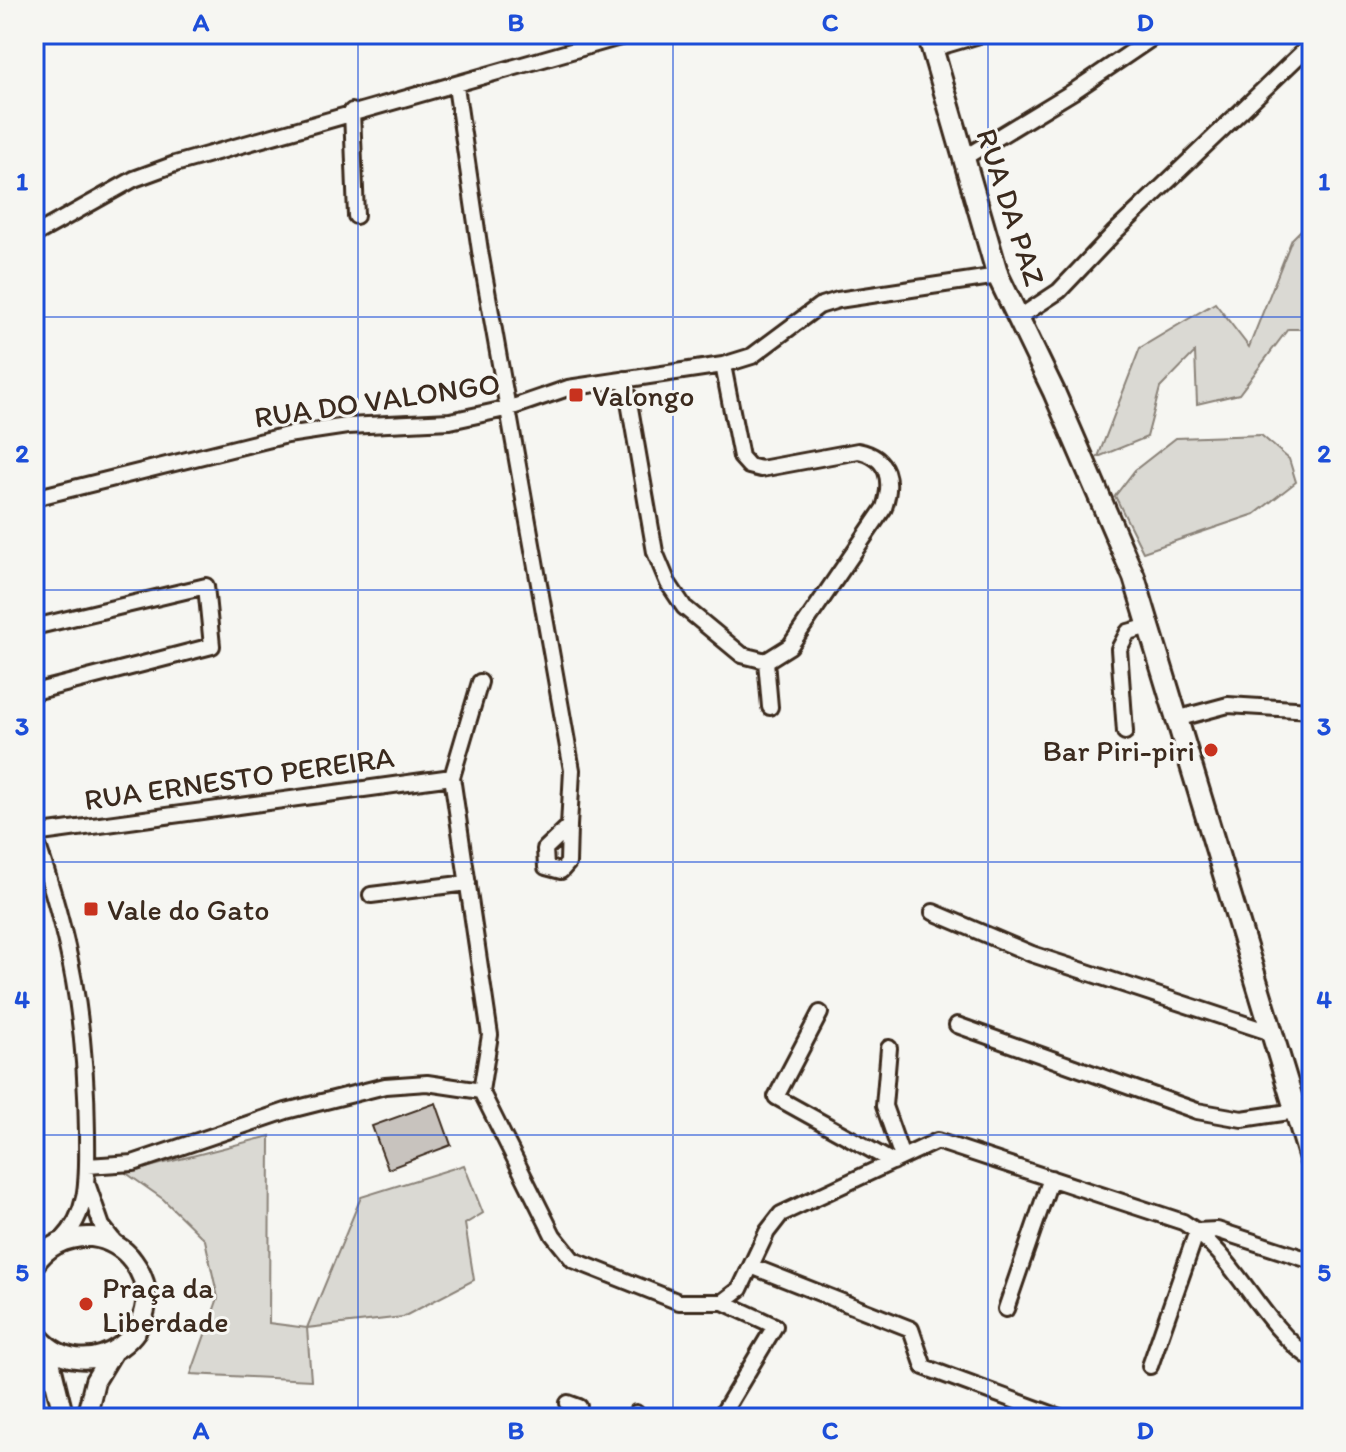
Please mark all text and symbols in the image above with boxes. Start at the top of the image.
text: A [192,6,210,38]
text: B [508,6,525,38]
text: C [822,6,839,38]
text: D [1136,6,1154,38]
street label: RUA DA PAZ [968,124,1054,290]
text: 1 [16,165,28,197]
text: 1 [1318,165,1330,197]
street label: RUA DO VALONGO [252,364,502,436]
place label: Valongo [592,377,694,414]
marker: Valongo [567,386,585,404]
text: 2 [15,437,29,469]
text: 2 [1317,437,1331,469]
text: 3 [15,710,29,742]
text: 3 [1317,710,1331,742]
place label: Bar Piri-piri [1042,732,1195,769]
street label: RUA ERNESTO PEREIRA [82,738,396,818]
marker: Bar Piri-piri [1202,741,1220,759]
place label: Vale do Gato [107,891,269,928]
marker: Vale do Gato [82,900,100,918]
text: 4 [14,983,30,1015]
text: 4 [1316,983,1332,1015]
text: 5 [15,1256,29,1288]
text: 5 [1317,1256,1331,1288]
place label: Praça da Liberdade [102,1269,229,1340]
marker: Praça da Liberdade [77,1295,95,1313]
text: A [192,1414,210,1446]
text: B [508,1414,525,1446]
text: C [822,1414,839,1446]
text: D [1136,1414,1154,1446]

